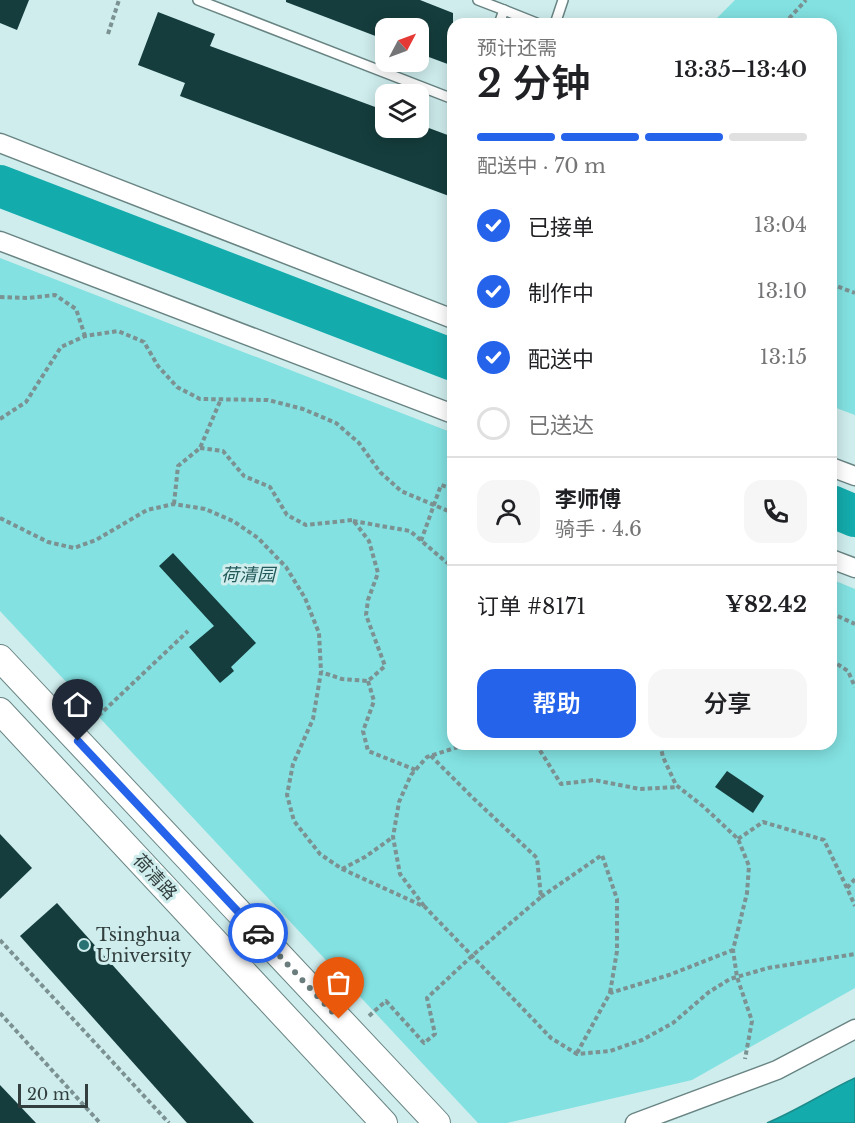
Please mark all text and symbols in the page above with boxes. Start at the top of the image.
north arrow [375,18,429,72]
map controls [375,18,429,138]
text: 预计还需 [477,36,557,60]
text: 13:35–13:40 [674,56,807,83]
text: 2 分钟 [477,59,591,108]
button: layers [375,84,429,138]
text: 配送中 · 70 m [477,154,606,178]
icon: check [477,209,510,242]
text: 13:04 [754,213,807,237]
text: 已接单 [528,214,594,241]
icon: check [477,275,510,308]
text: 13:10 [757,279,807,303]
text: 制作中 [528,280,594,307]
icon: check [477,341,510,374]
text: 13:15 [760,345,807,369]
text: 配送中 [528,346,594,373]
text: 已送达 [528,412,594,439]
button: person [477,480,540,543]
button: phone [744,480,807,543]
text: 李师傅 [555,486,621,513]
text: 骑手 · 4.6 [555,517,642,541]
park label: 荷清园 [221,564,278,586]
text: ¥82.42 [725,591,807,618]
text: 订单 #8171 [477,593,586,620]
button: 帮助 [477,669,636,738]
button: 分享 [648,669,807,738]
pin [52,679,103,741]
icon: home [61,688,94,721]
street label: 荷清路 [129,850,181,904]
courier [228,903,288,963]
icon: car [242,917,275,950]
place label: Tsinghua University [96,924,192,967]
marker: Tsinghua University [77,938,91,952]
pin [313,957,364,1019]
icon: bag [322,966,355,999]
scale bar [18,1081,88,1108]
text: 20 m [27,1084,70,1104]

